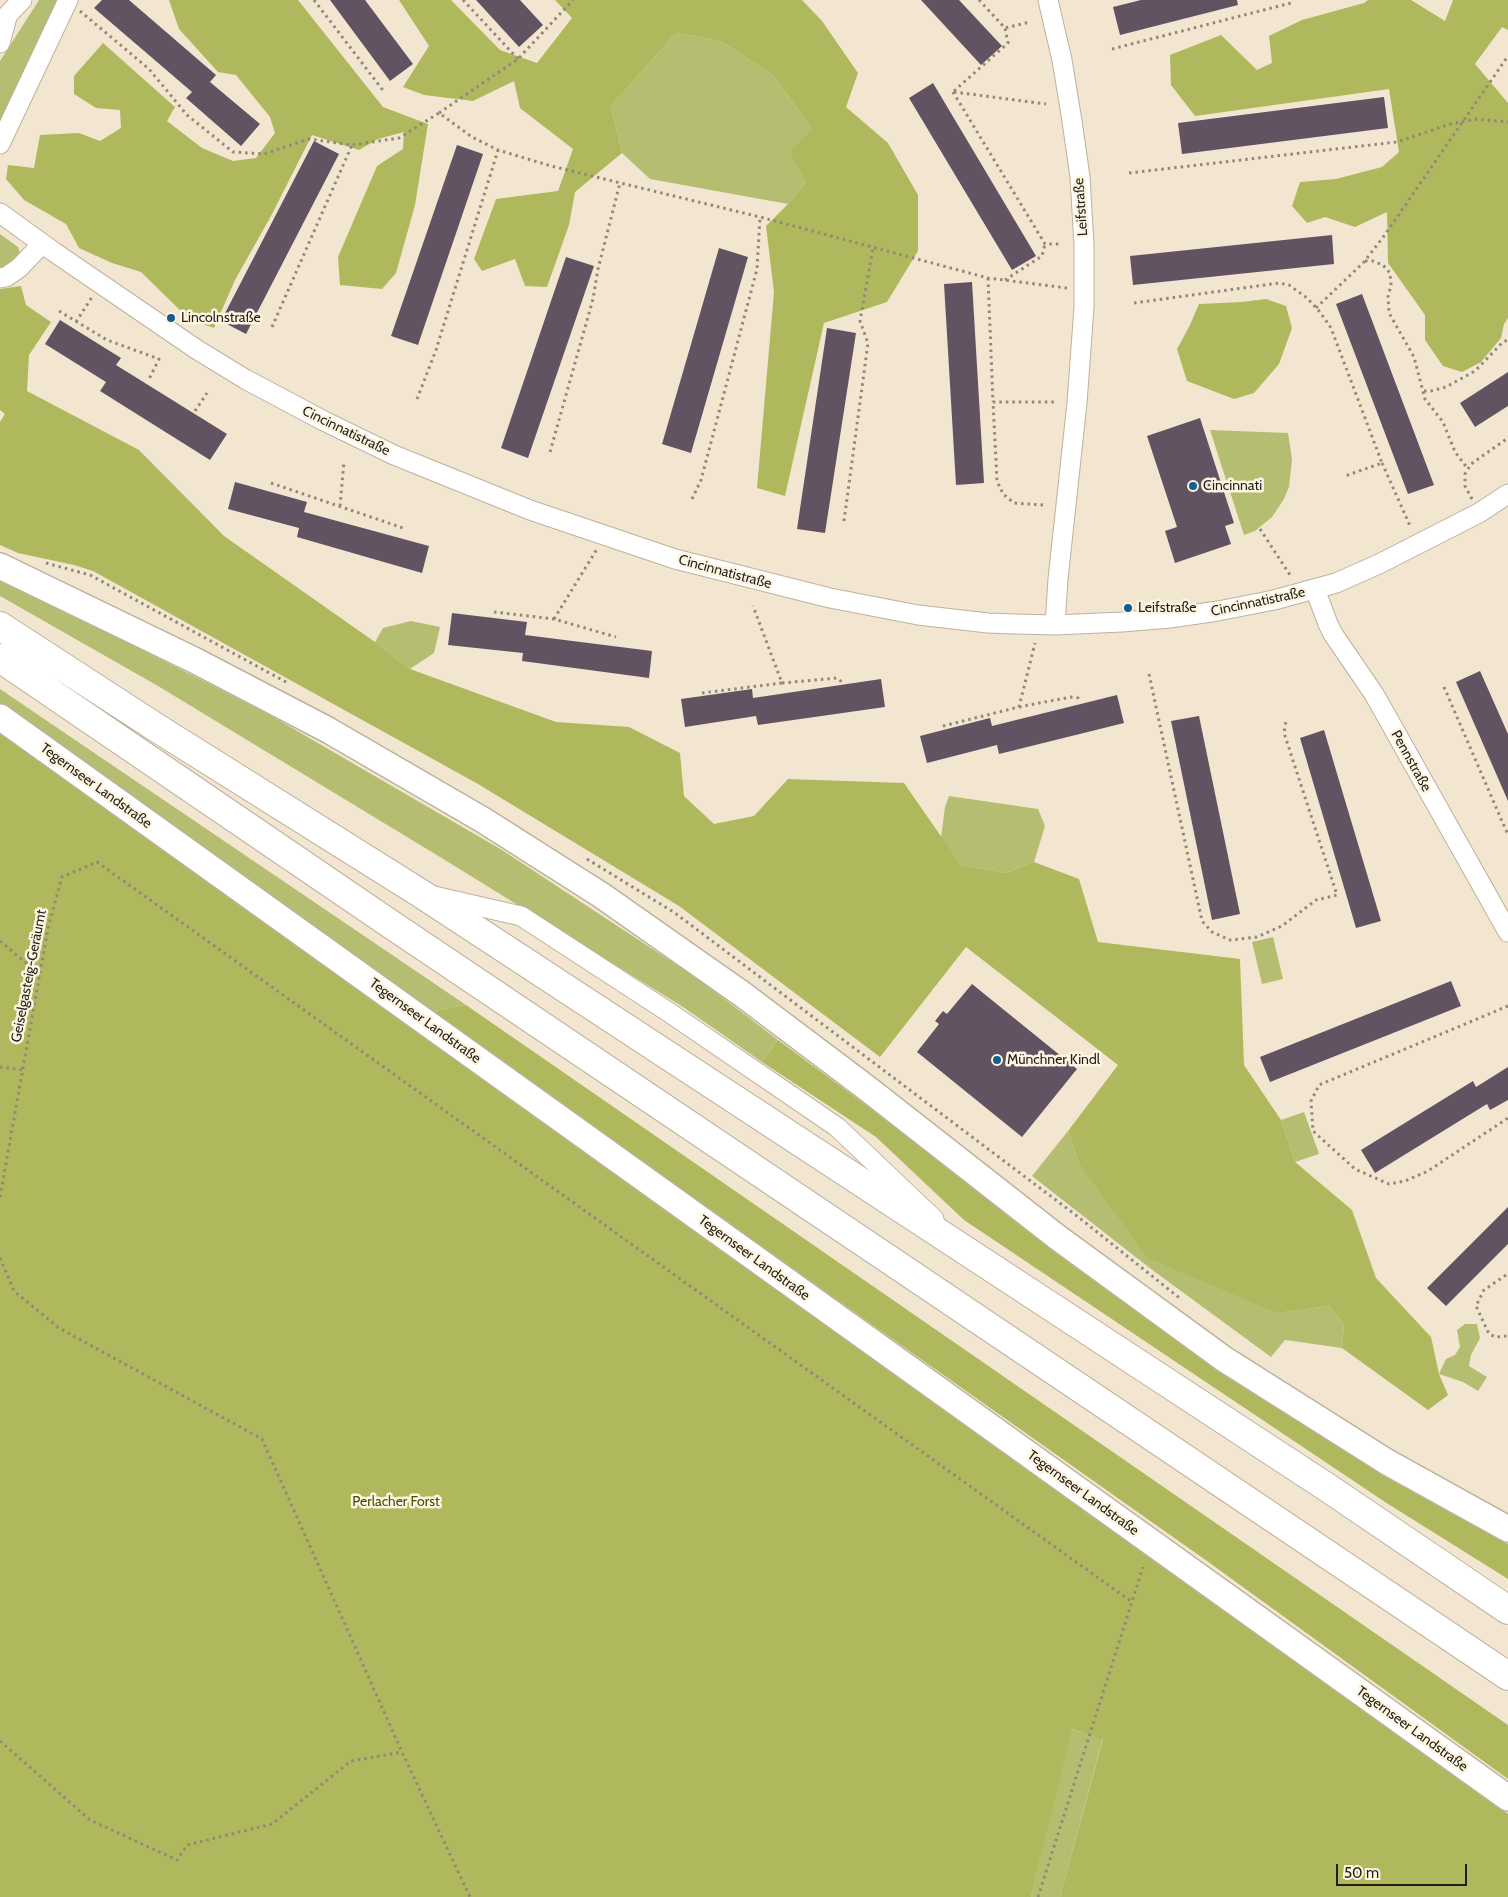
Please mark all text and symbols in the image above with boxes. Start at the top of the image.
street label: Leifstraße [1071,177,1091,237]
place label: Lincolnstraße [181,310,261,326]
marker: Lincolnstraße [165,312,177,324]
street label: Cincinnatistraße [299,402,393,460]
place label: Cincinnati [1203,478,1262,494]
marker: Cincinnati [1187,480,1199,492]
street label: Cincinnatistraße [677,551,773,593]
street label: Cincinnatistraße [1209,584,1307,620]
place label: Leifstraße [1138,600,1196,616]
marker: Leifstraße [1122,602,1134,614]
street label: Pennstraße [1387,727,1435,795]
street label: Tegernseer Landstraße [37,740,155,832]
street label: Geiselgasteig-Geräumt [8,908,50,1044]
street label: Tegernseer Landstraße [366,975,484,1067]
place label: Münchner Kindl [1007,1052,1100,1068]
marker: Münchner Kindl [991,1054,1003,1066]
street label: Tegernseer Landstraße [695,1212,813,1304]
street label: Tegernseer Landstraße [1024,1447,1142,1539]
park label: Perlacher Forst [352,1494,440,1510]
street label: Tegernseer Landstraße [1353,1683,1471,1775]
scale bar [1338,1854,1469,1886]
text: 50 m [1344,1864,1379,1882]

